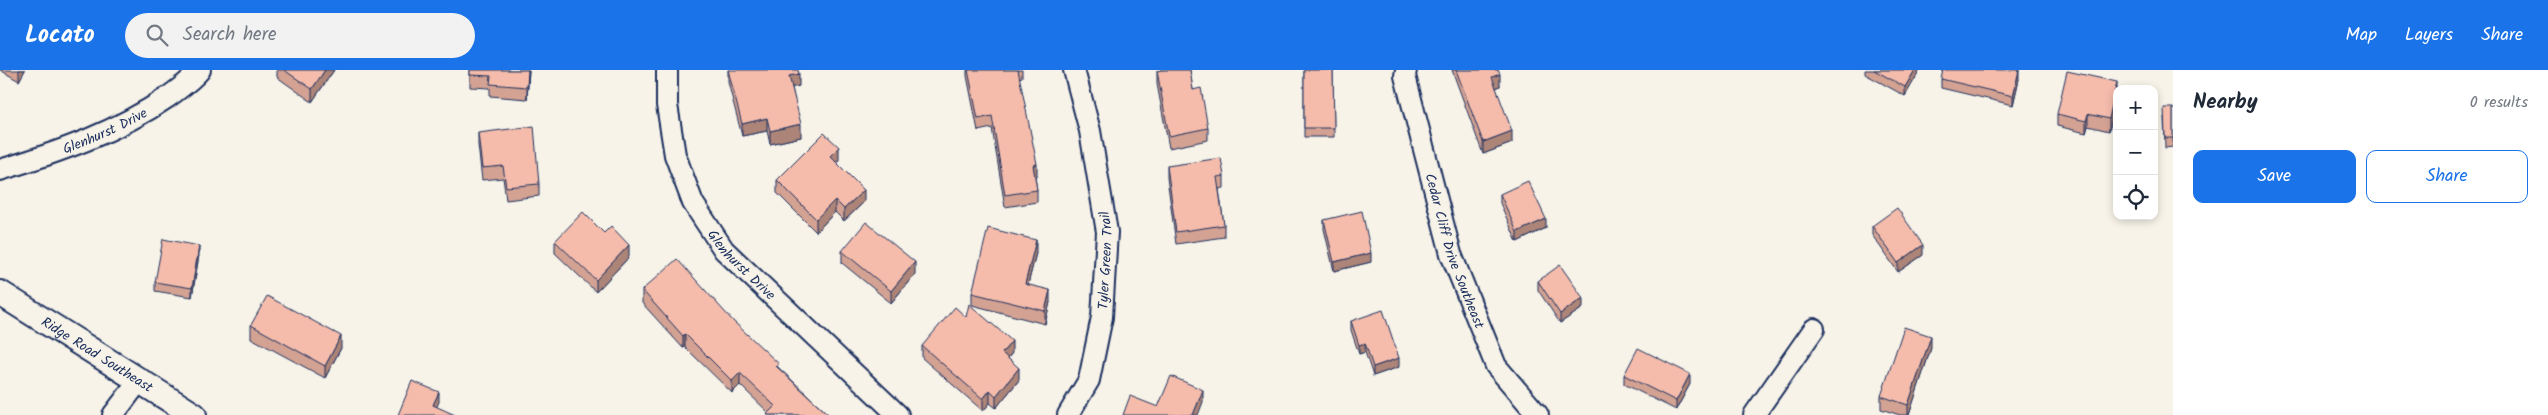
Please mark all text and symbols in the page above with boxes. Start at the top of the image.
search box [125,13,475,58]
text: Locato [25,16,95,55]
text: Search here [183,20,276,50]
icon: search [143,21,171,49]
text: Map [2346,21,2377,50]
text: Layers [2405,21,2453,50]
text: Share [2481,21,2523,50]
map controls [2113,85,2158,220]
button: + [2113,85,2158,130]
text: Nearby [2193,86,2258,119]
text: 0 results [2470,90,2528,115]
street label: Glenhurst Drive [60,102,152,160]
button: − [2113,130,2158,175]
button: Save [2193,150,2356,203]
button: Share [2366,150,2528,203]
street label: Cedar Cliff Drive Southeast [1419,171,1490,333]
button: locate [2113,175,2158,220]
street label: Tyler Green Trail [1092,209,1119,310]
street label: Glenhurst Drive [701,226,781,306]
street label: Ridge Road Southeast [37,312,158,399]

